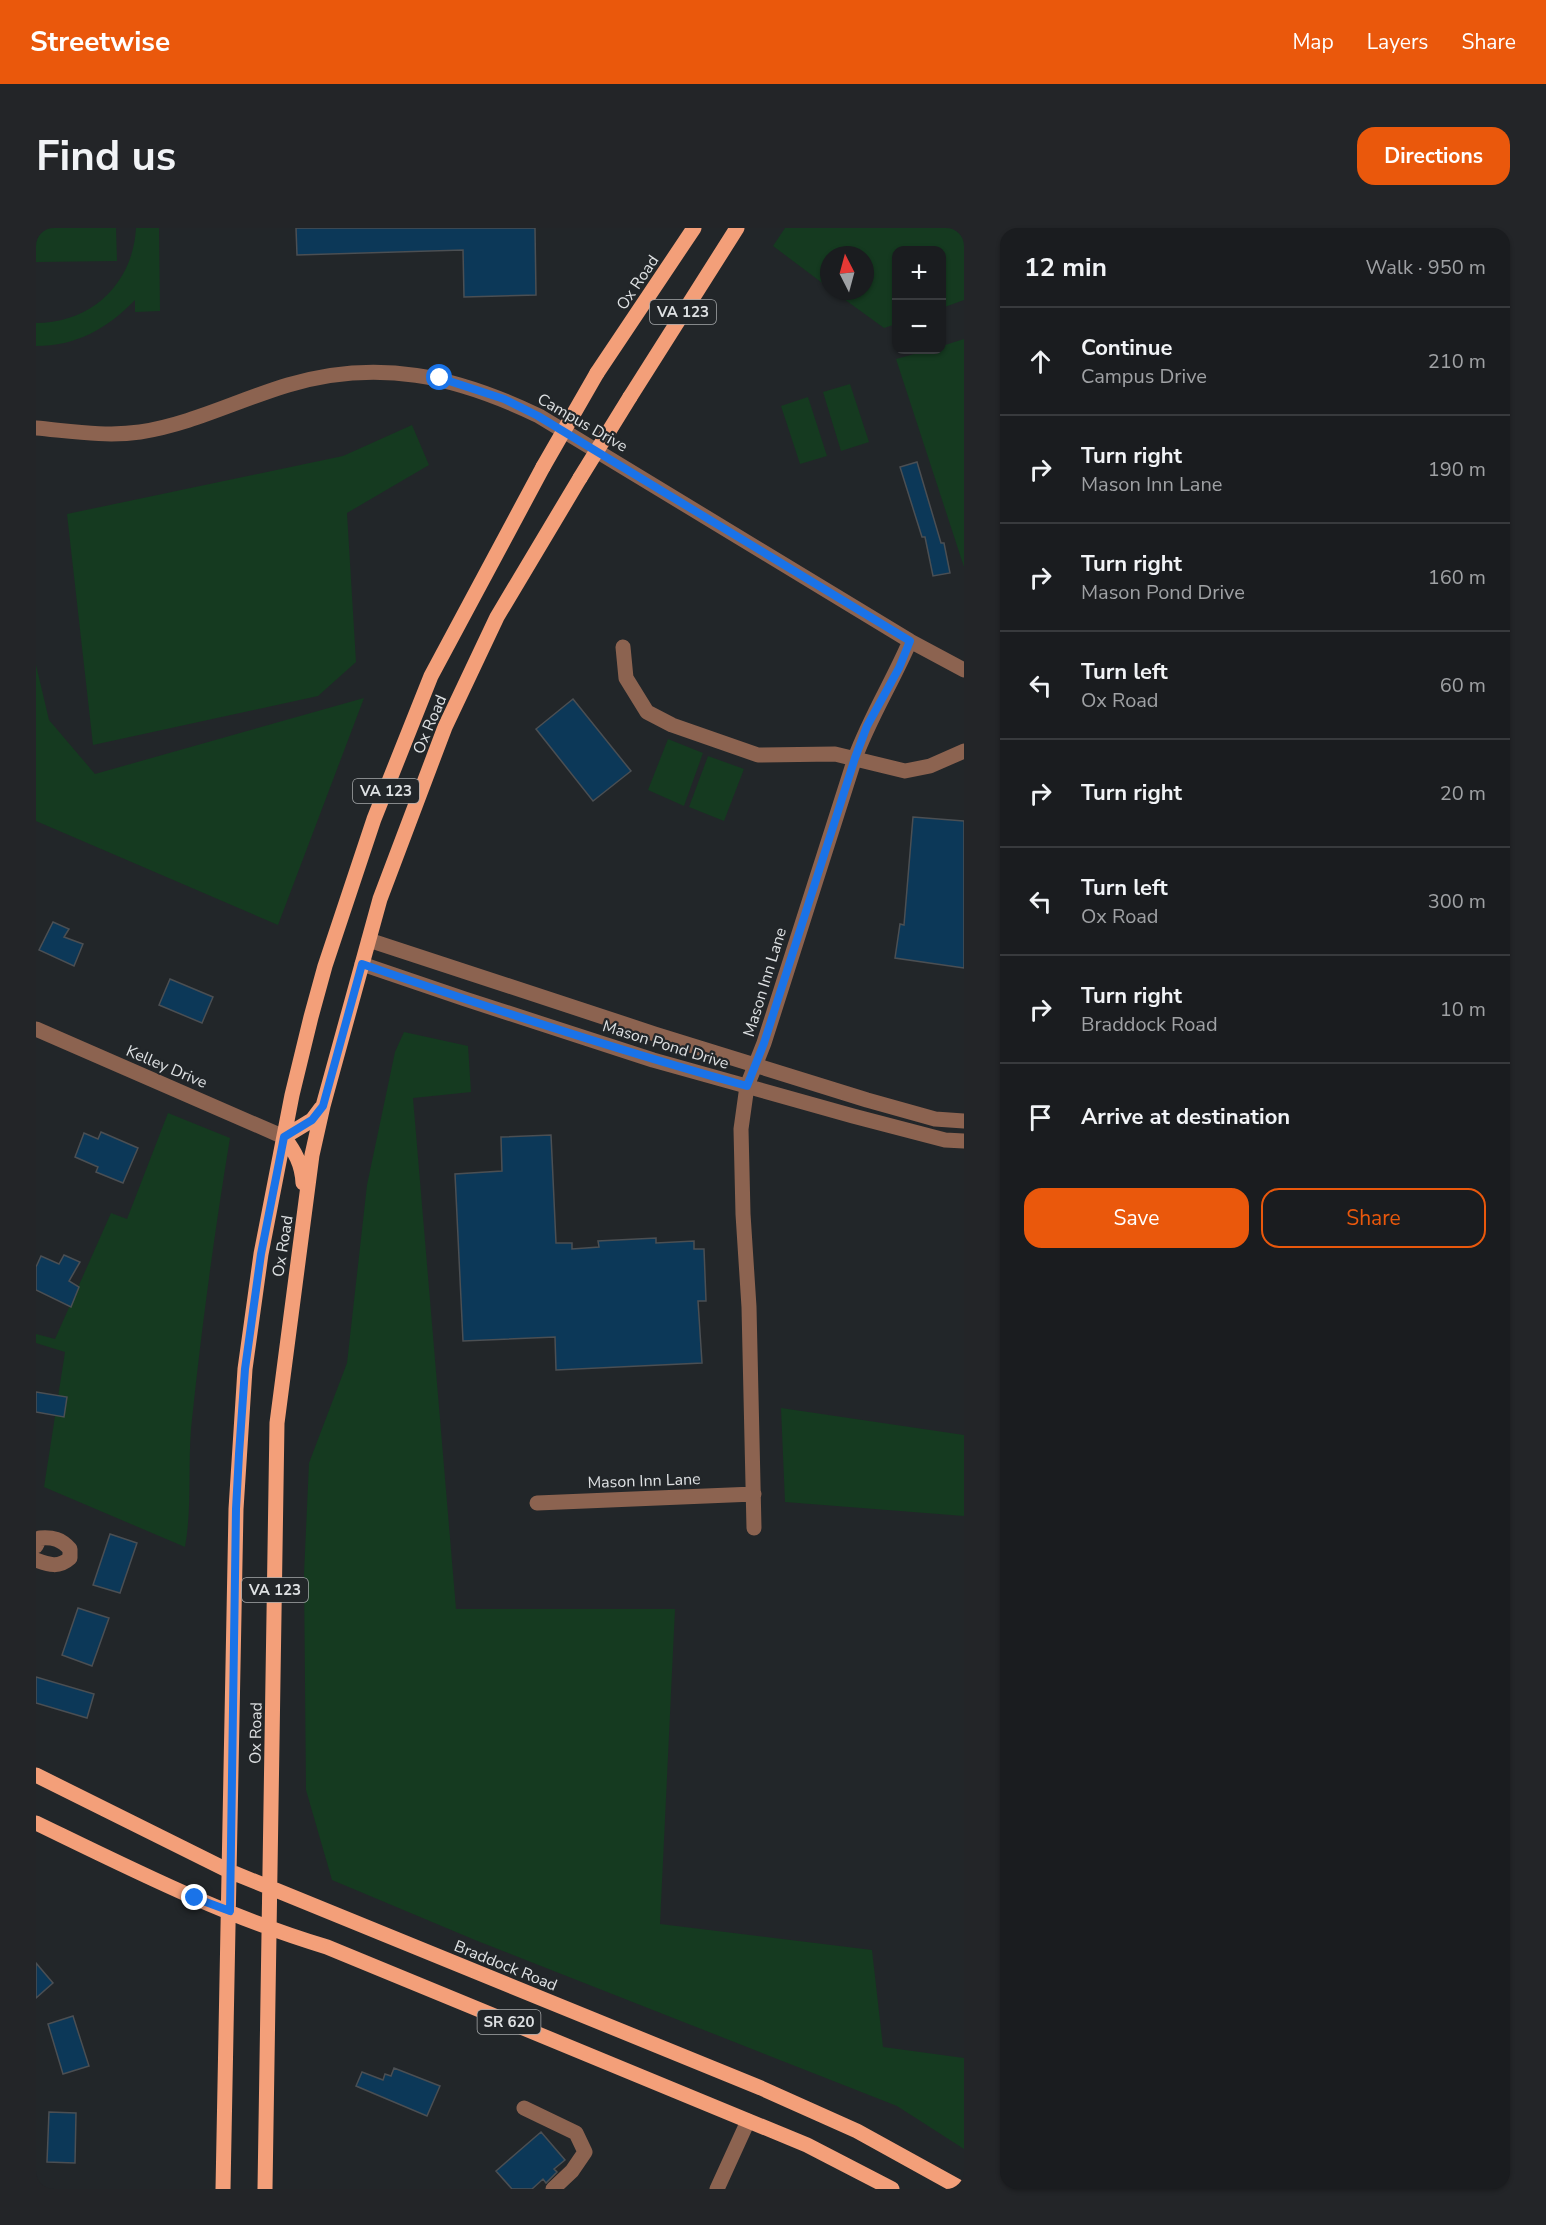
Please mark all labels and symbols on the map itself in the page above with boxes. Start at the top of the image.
north arrow [820,246,874,300]
street label: Ox Road [611,251,664,314]
road number: VA 123 [650,300,716,324]
route start [426,364,452,390]
street label: Campus Drive [533,388,632,458]
street label: Ox Road [408,692,452,757]
road number: VA 123 [353,779,419,803]
street label: Mason Inn Lane [738,925,792,1040]
street label: Mason Pond Drive [600,1015,732,1075]
street label: Kelley Drive [123,1040,211,1094]
street label: Ox Road [267,1214,299,1279]
street label: Mason Inn Lane [587,1468,701,1494]
road number: VA 123 [242,1578,308,1602]
street label: Ox Road [244,1702,268,1764]
route end [181,1884,207,1910]
street label: Braddock Road [451,1935,560,1997]
road number: SR 620 [478,2010,540,2034]

